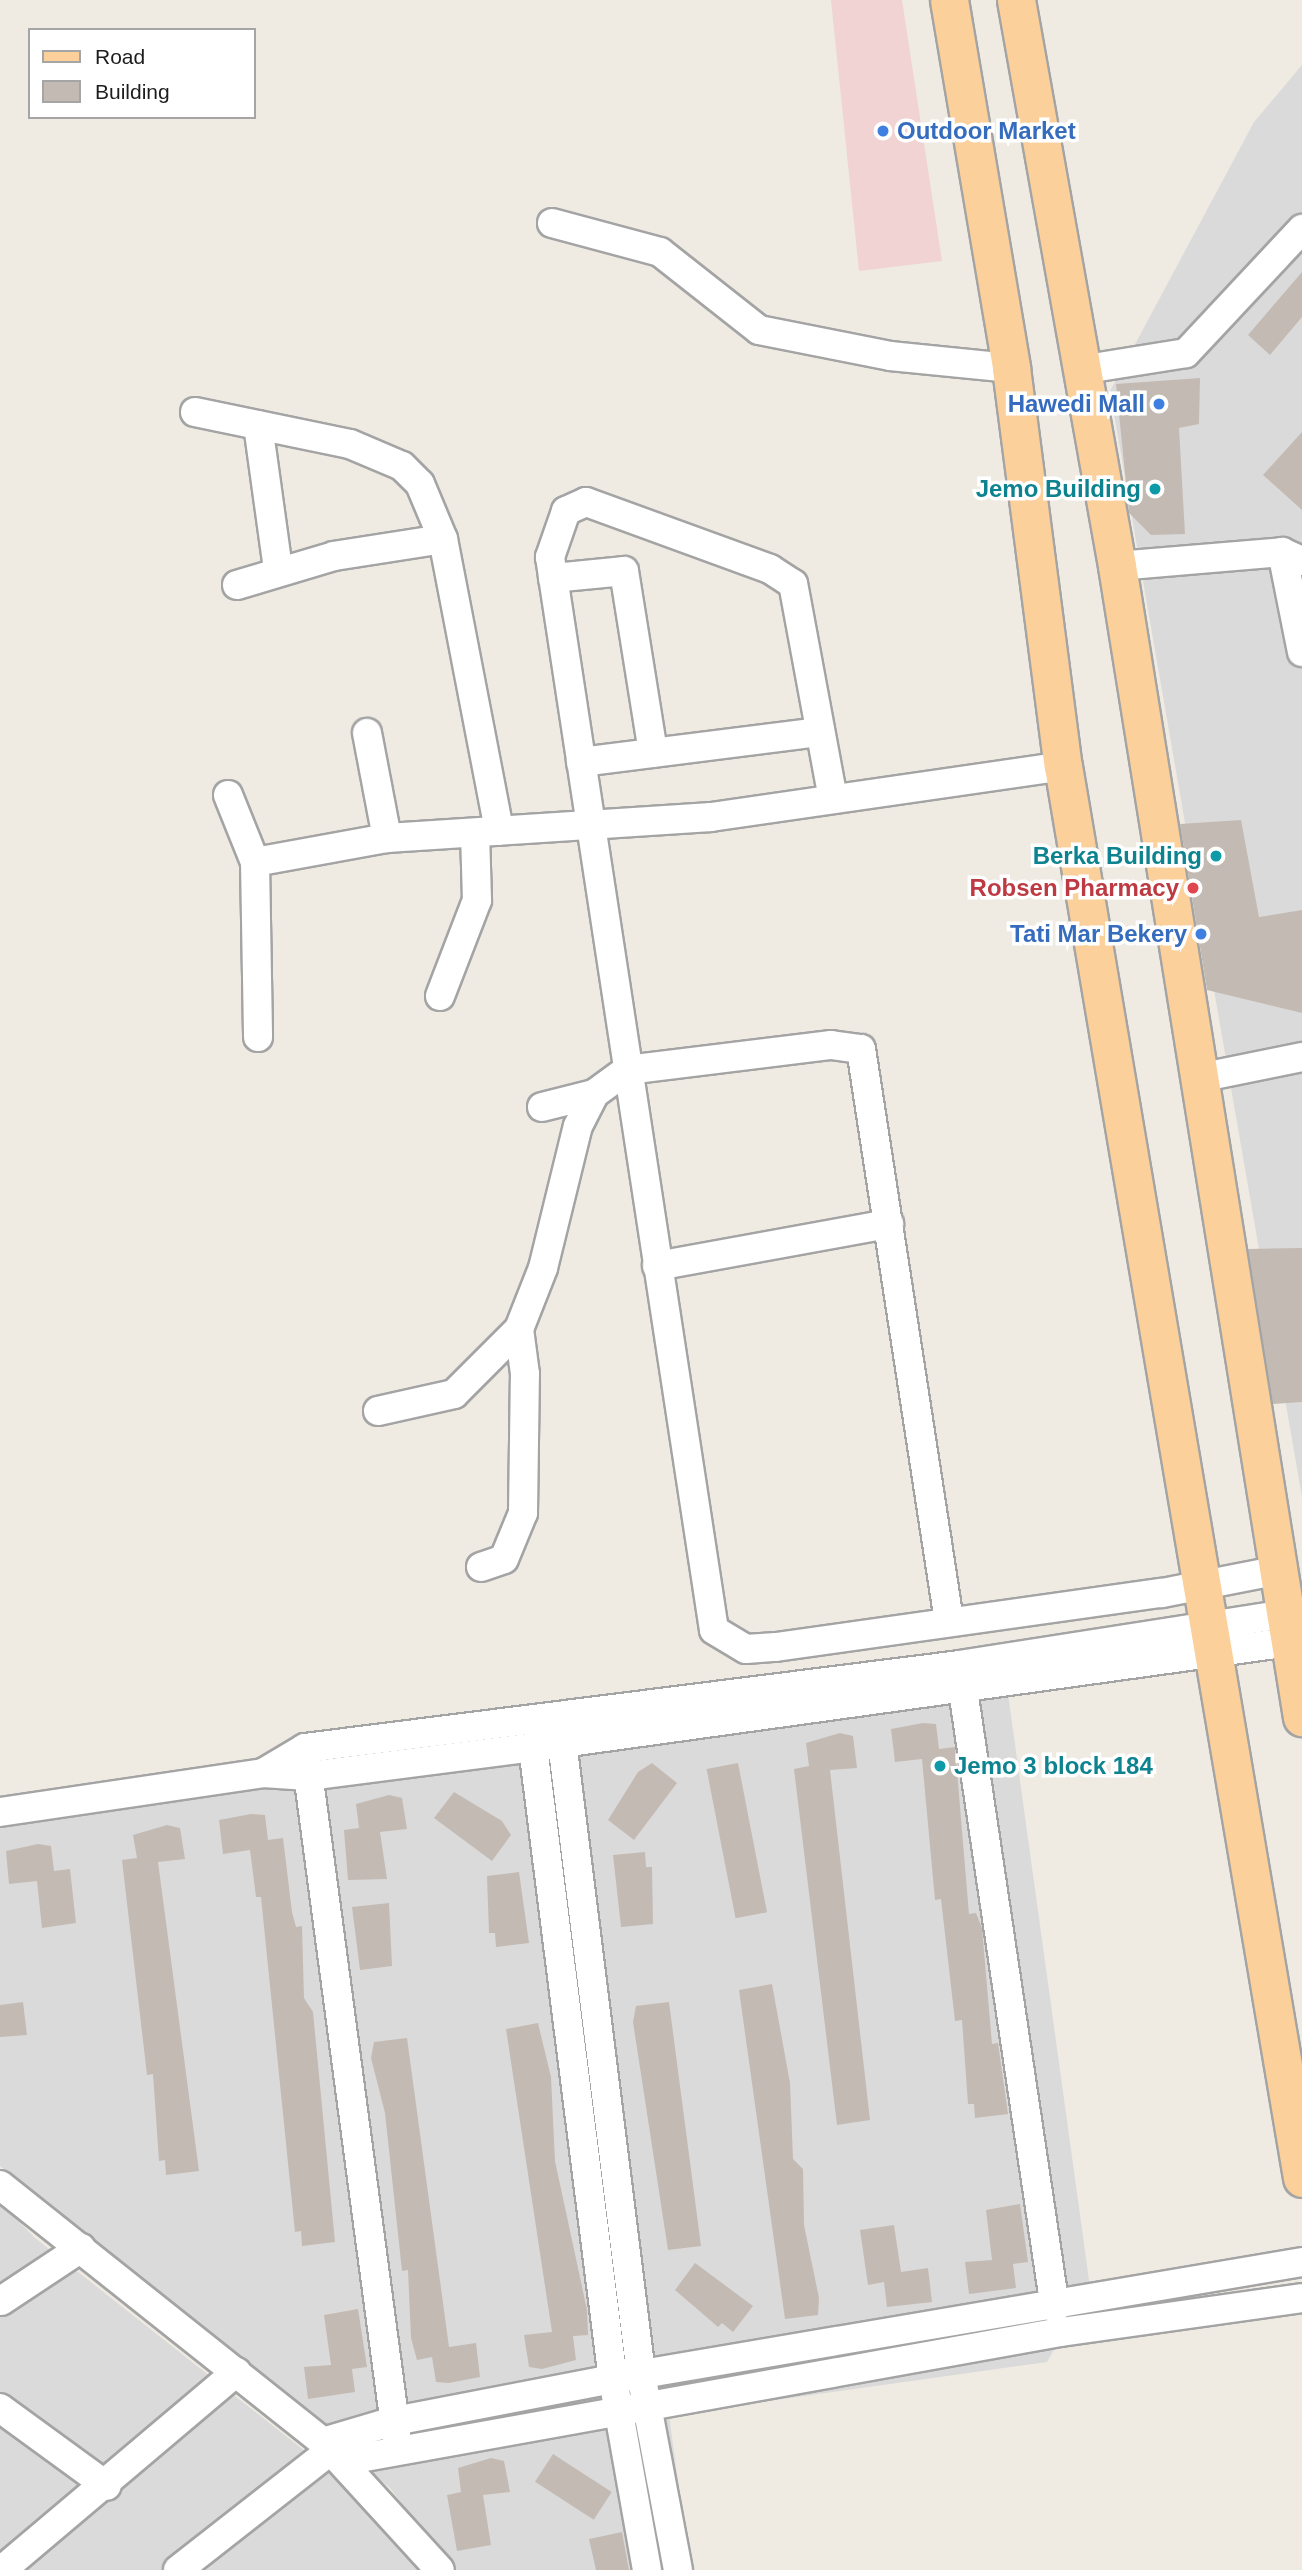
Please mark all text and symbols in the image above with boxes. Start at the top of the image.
legend [28,28,256,119]
text: Road [95,45,145,68]
text: Building [95,80,170,103]
place label: Outdoor Market [897,117,1076,145]
marker: Outdoor Market [875,123,891,139]
place label: Hawedi Mall [1008,390,1145,418]
marker: Hawedi Mall [1151,396,1167,412]
place label: Jemo Building [976,475,1141,503]
marker: Jemo Building [1147,481,1163,497]
place label: Berka Building [1033,842,1202,870]
marker: Berka Building [1208,848,1224,864]
place label: Robsen Pharmacy [970,874,1179,902]
marker: Robsen Pharmacy [1185,880,1201,896]
place label: Tati Mar Bekery [1010,920,1187,948]
marker: Tati Mar Bekery [1193,926,1209,942]
place label: Jemo 3 block 184 [954,1752,1153,1780]
marker: Jemo 3 block 184 [932,1758,948,1774]

